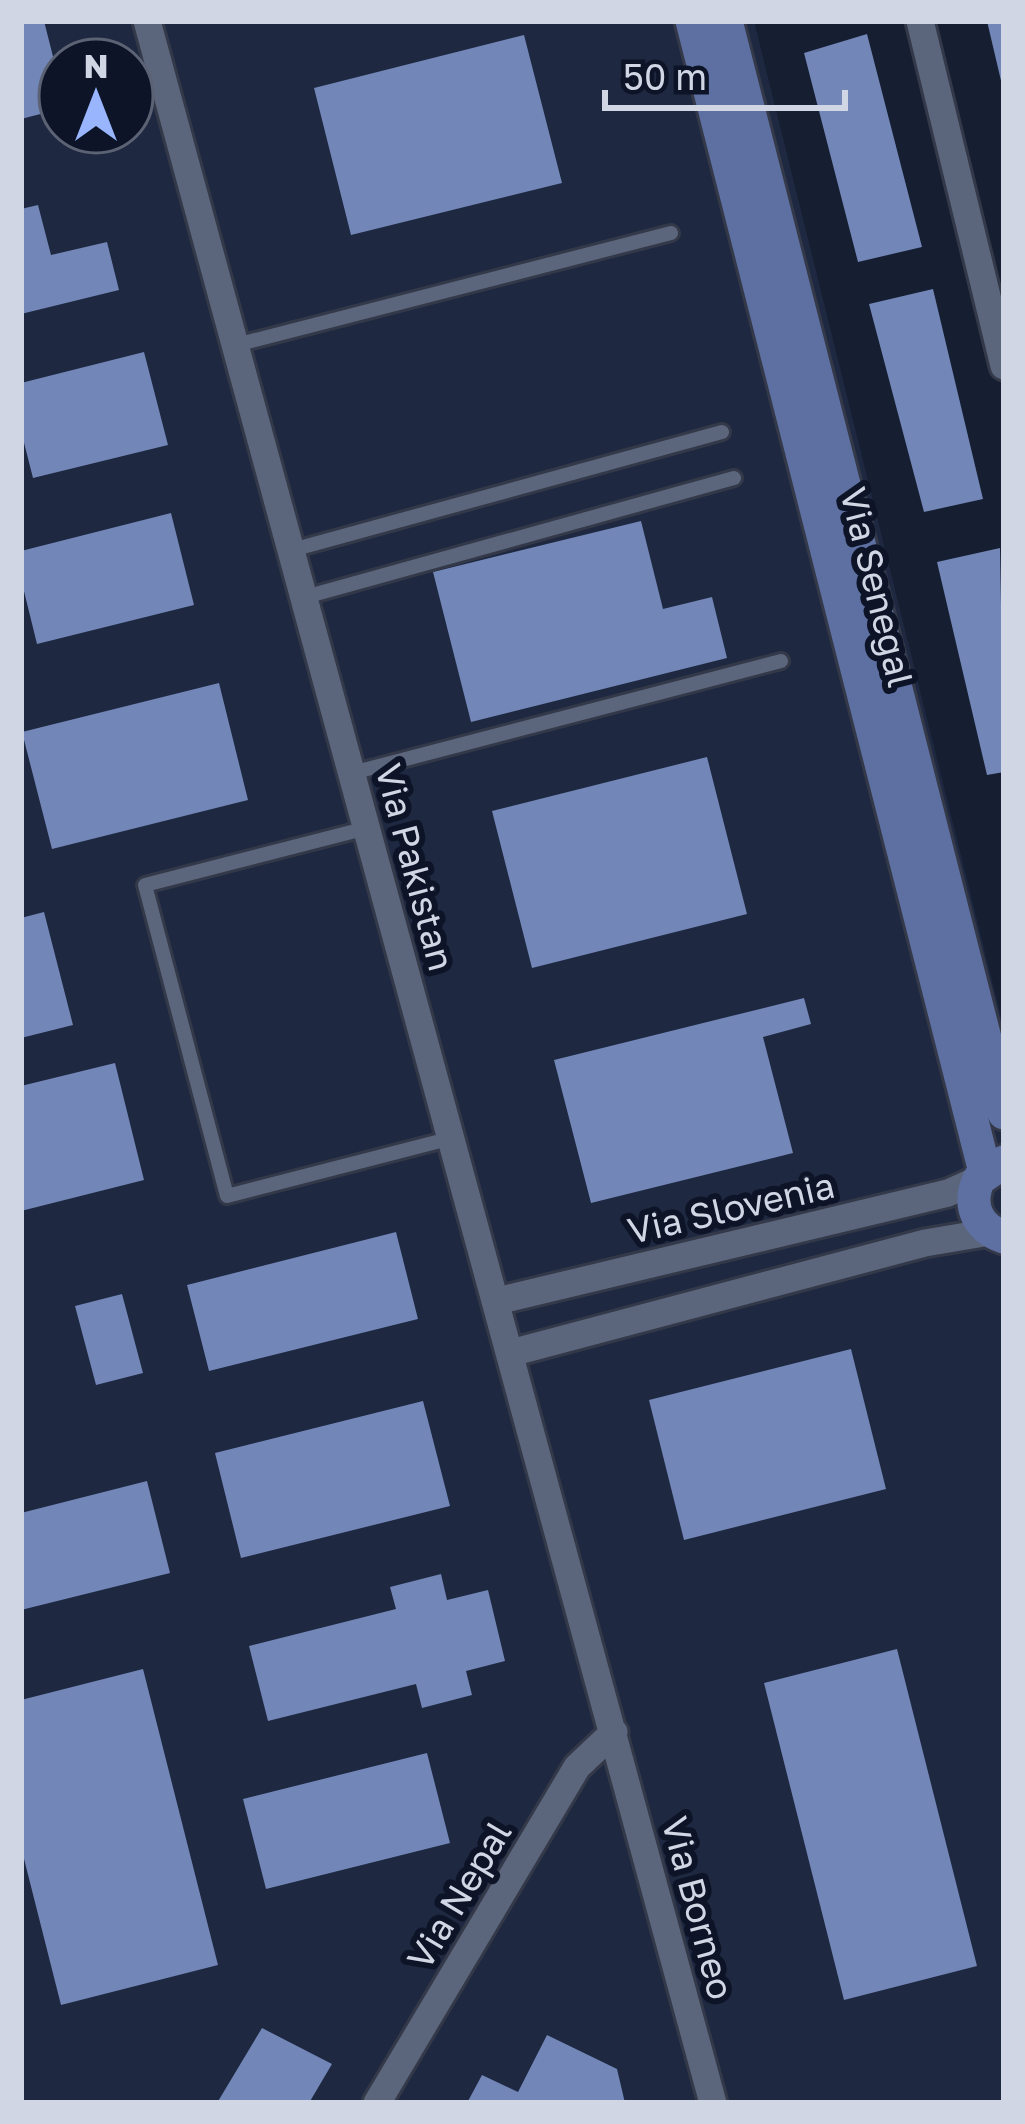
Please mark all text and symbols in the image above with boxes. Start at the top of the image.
north arrow [36,36,156,156]
scale bar [605,36,845,110]
text: N [83,46,109,85]
text: 50 m [623,55,707,98]
street label: Via Senegal [832,483,923,691]
street label: Via Pakistan [367,759,464,975]
street label: Via Slovenia [623,1163,838,1252]
street label: Via Borneo [653,1812,744,2004]
street label: Via Nepal [398,1813,520,1977]

